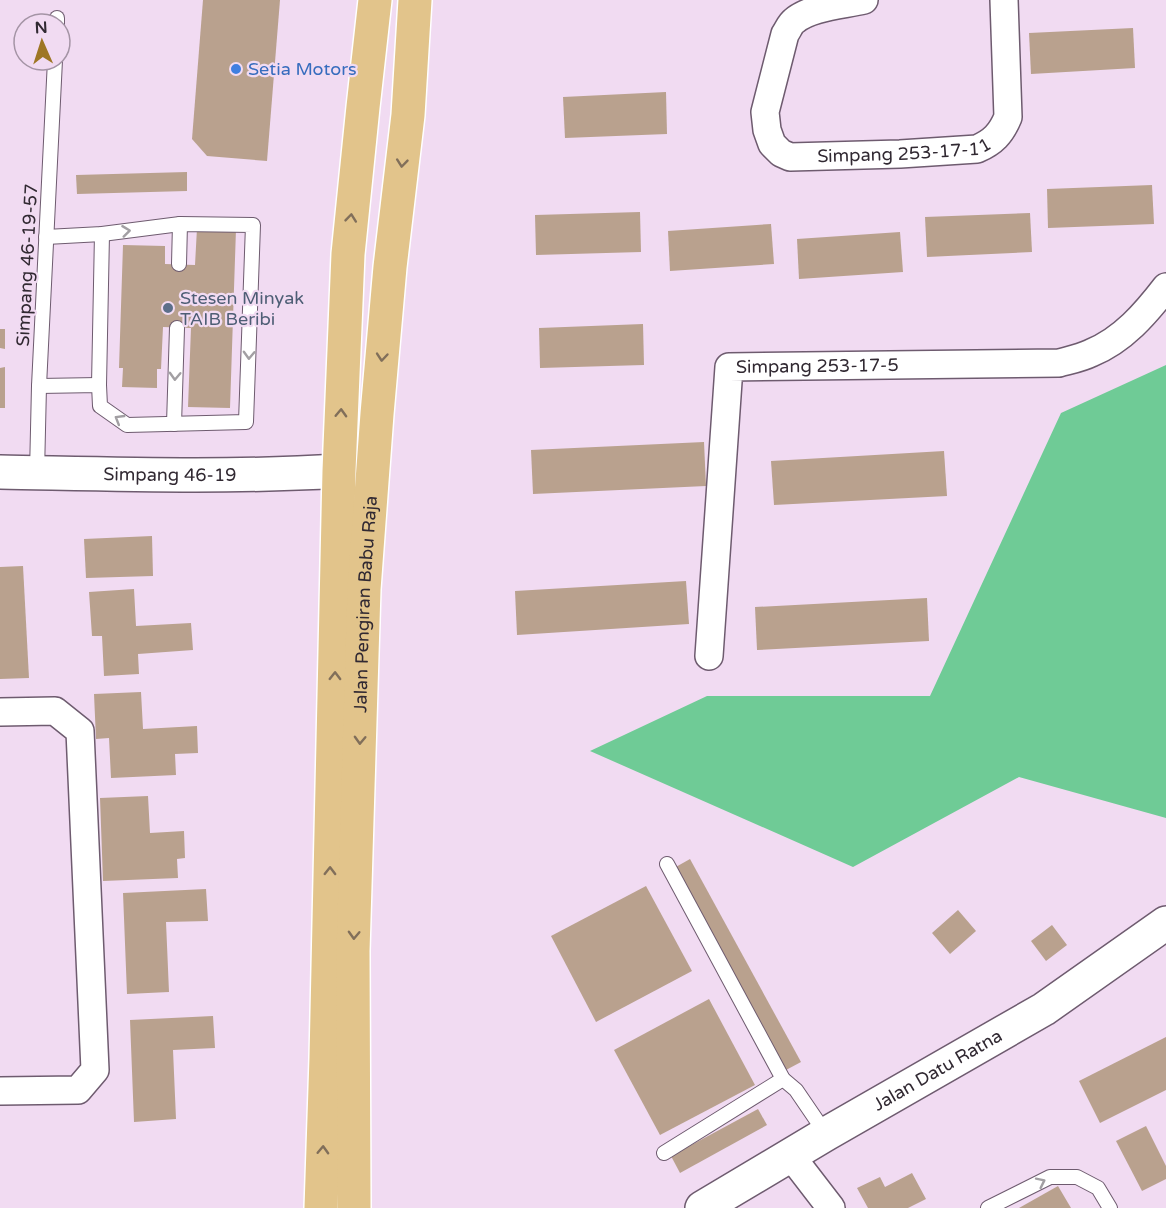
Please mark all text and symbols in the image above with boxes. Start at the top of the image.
north arrow [12,12,72,72]
text: N [34,18,48,38]
place label: Setia Motors [248,58,357,80]
marker: Setia Motors [229,62,243,76]
street label: Simpang 253-17-11 [817,133,995,167]
one-way arrow [396,158,409,168]
street label: Simpang 46-19-57 [12,183,42,347]
one-way arrow [344,214,357,223]
one-way arrow [121,225,130,238]
place label: Stesen Minyak TAIB Beribi [180,287,304,330]
marker: Stesen Minyak TAIB Beribi [161,301,175,315]
one-way arrow [242,351,255,360]
one-way arrow [376,352,389,361]
street label: Simpang 253-17-5 [736,354,899,378]
one-way arrow [169,372,182,381]
one-way arrow [335,408,348,417]
one-way arrow [115,416,126,427]
street label: Simpang 46-19 [103,463,237,486]
street label: Jalan Pengiran Babu Raja [349,495,382,713]
one-way arrow [328,671,341,680]
one-way arrow [353,736,366,745]
one-way arrow [324,866,336,875]
one-way arrow [347,931,360,940]
street label: Jalan Datu Ratna [869,1024,1006,1116]
one-way arrow [316,1145,329,1154]
one-way arrow [1034,1178,1045,1189]

